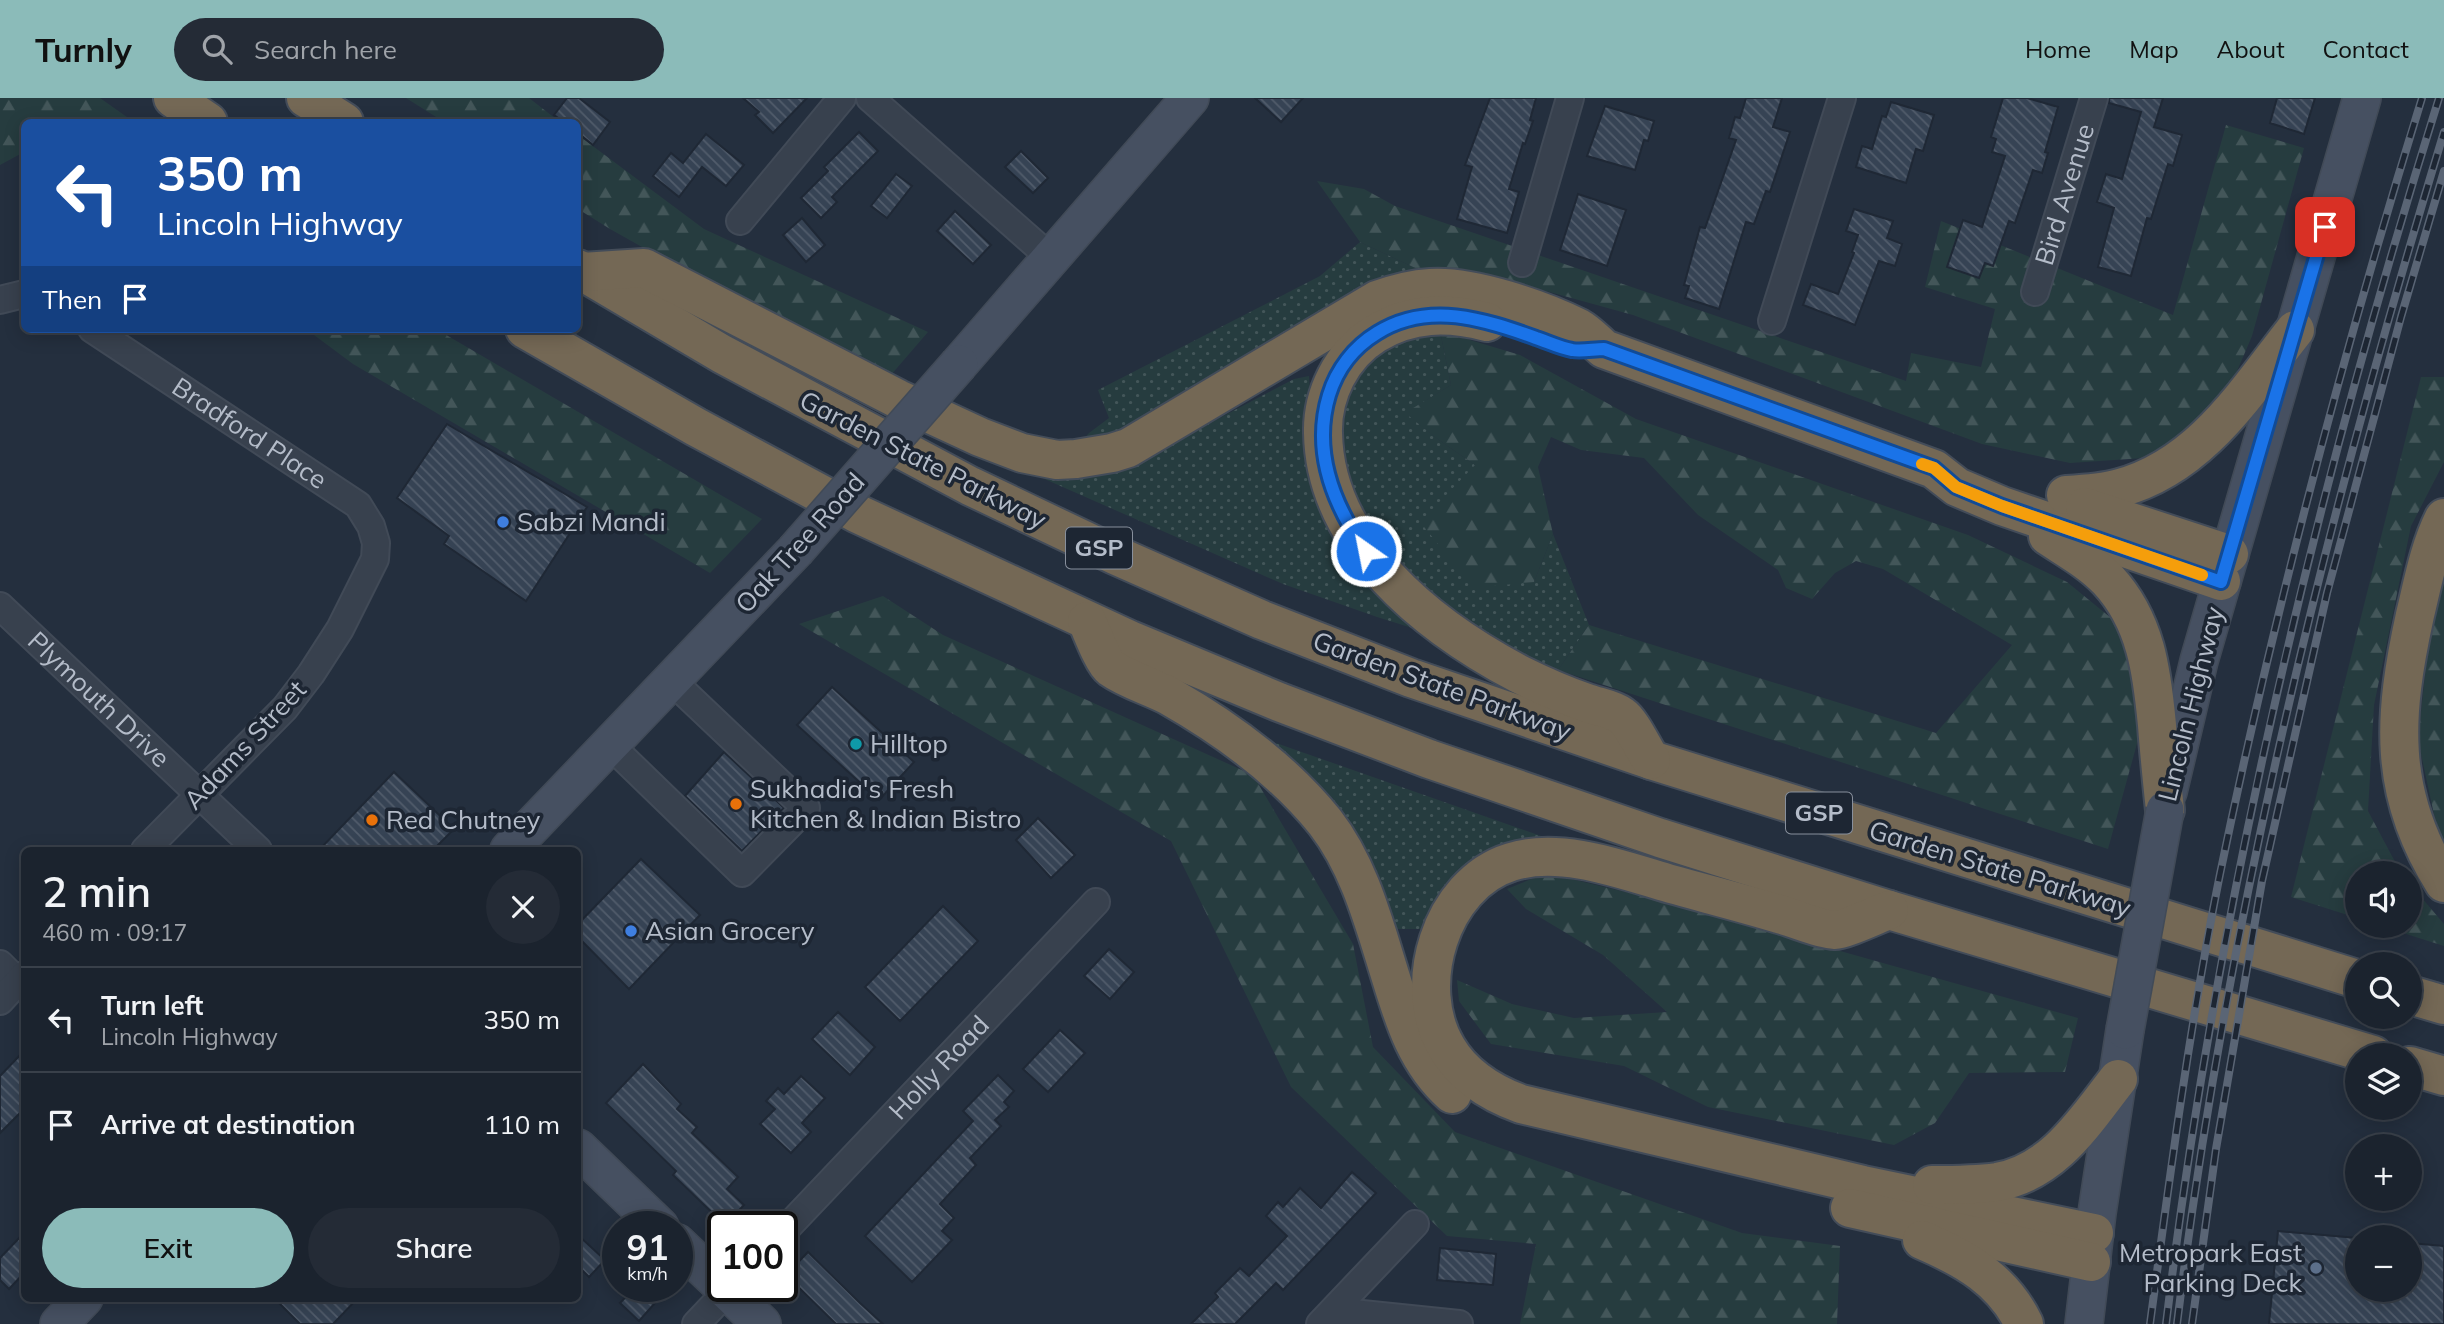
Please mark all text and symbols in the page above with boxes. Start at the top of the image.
search box [174,18,664,81]
text: Turnly [35,29,132,70]
icon: search [198,30,236,68]
text: Search here [254,33,397,66]
text: Home [2025,34,2091,64]
text: Map [2129,34,2179,64]
text: About [2217,34,2285,64]
text: Contact [2323,34,2409,64]
street label: Bird Avenue [2027,120,2101,269]
text: 350 m [157,142,303,203]
icon: left [42,147,133,238]
pin [2295,197,2355,257]
text: Lincoln Highway [157,203,403,243]
icon: arrive [2306,208,2344,246]
icon: arrive [116,280,154,318]
text: Then [42,283,102,316]
street label: Bradford Place [166,370,334,496]
street label: Garden State Parkway [794,383,1052,536]
street label: Oak Tree Road [728,466,871,620]
place label: Sabzi Mandi [517,505,666,538]
marker: Sabzi Mandi [495,514,511,530]
position arrow [1329,514,1403,588]
road number: GSP [1066,528,1132,569]
street label: Lincoln Highway [2150,603,2231,805]
street label: Garden State Parkway [1309,623,1576,748]
street label: Plymouth Drive [21,624,177,774]
street label: Adams Street [176,673,313,816]
place label: Hilltop [870,727,948,760]
marker: Hilltop [848,736,864,752]
place label: Sukhadia's Fresh Kitchen & Indian Bistro [750,772,1021,835]
road number: GSP [1786,792,1852,834]
marker: Sukhadia's Fresh Kitchen & Indian Bistro [728,796,744,812]
place label: Red Chutney [386,803,541,836]
marker: Red Chutney [364,812,380,828]
street label: Garden State Parkway [1865,813,2135,924]
map controls [2345,861,2422,1302]
button: sound [2345,861,2422,938]
text: 2 min [42,865,151,918]
button: close [486,870,560,944]
place label: Asian Grocery [645,914,815,947]
text: 460 m · 09:17 [42,918,187,947]
marker: Asian Grocery [623,923,639,939]
button: search [2345,952,2422,1029]
text: Turn left [101,989,203,1022]
icon: left [42,1001,80,1039]
text: 350 m [484,1003,560,1036]
street label: Holly Road [881,1008,996,1126]
text: Lincoln Highway [101,1022,278,1051]
button: layers [2345,1043,2422,1120]
icon: arrive [42,1106,80,1144]
text: Arrive at destination [101,1108,356,1141]
text: 110 m [484,1108,560,1141]
button: + [2345,1134,2422,1211]
button: Exit [42,1208,294,1288]
button: Share [308,1208,560,1288]
speed limit sign: 100 [707,1211,798,1302]
text: 91 [626,1225,669,1269]
button: − [2345,1225,2422,1302]
place label: Metropark East Parking Deck [2119,1236,2303,1299]
marker: Metropark East Parking Deck [2308,1260,2324,1276]
text: km/h [627,1262,668,1285]

